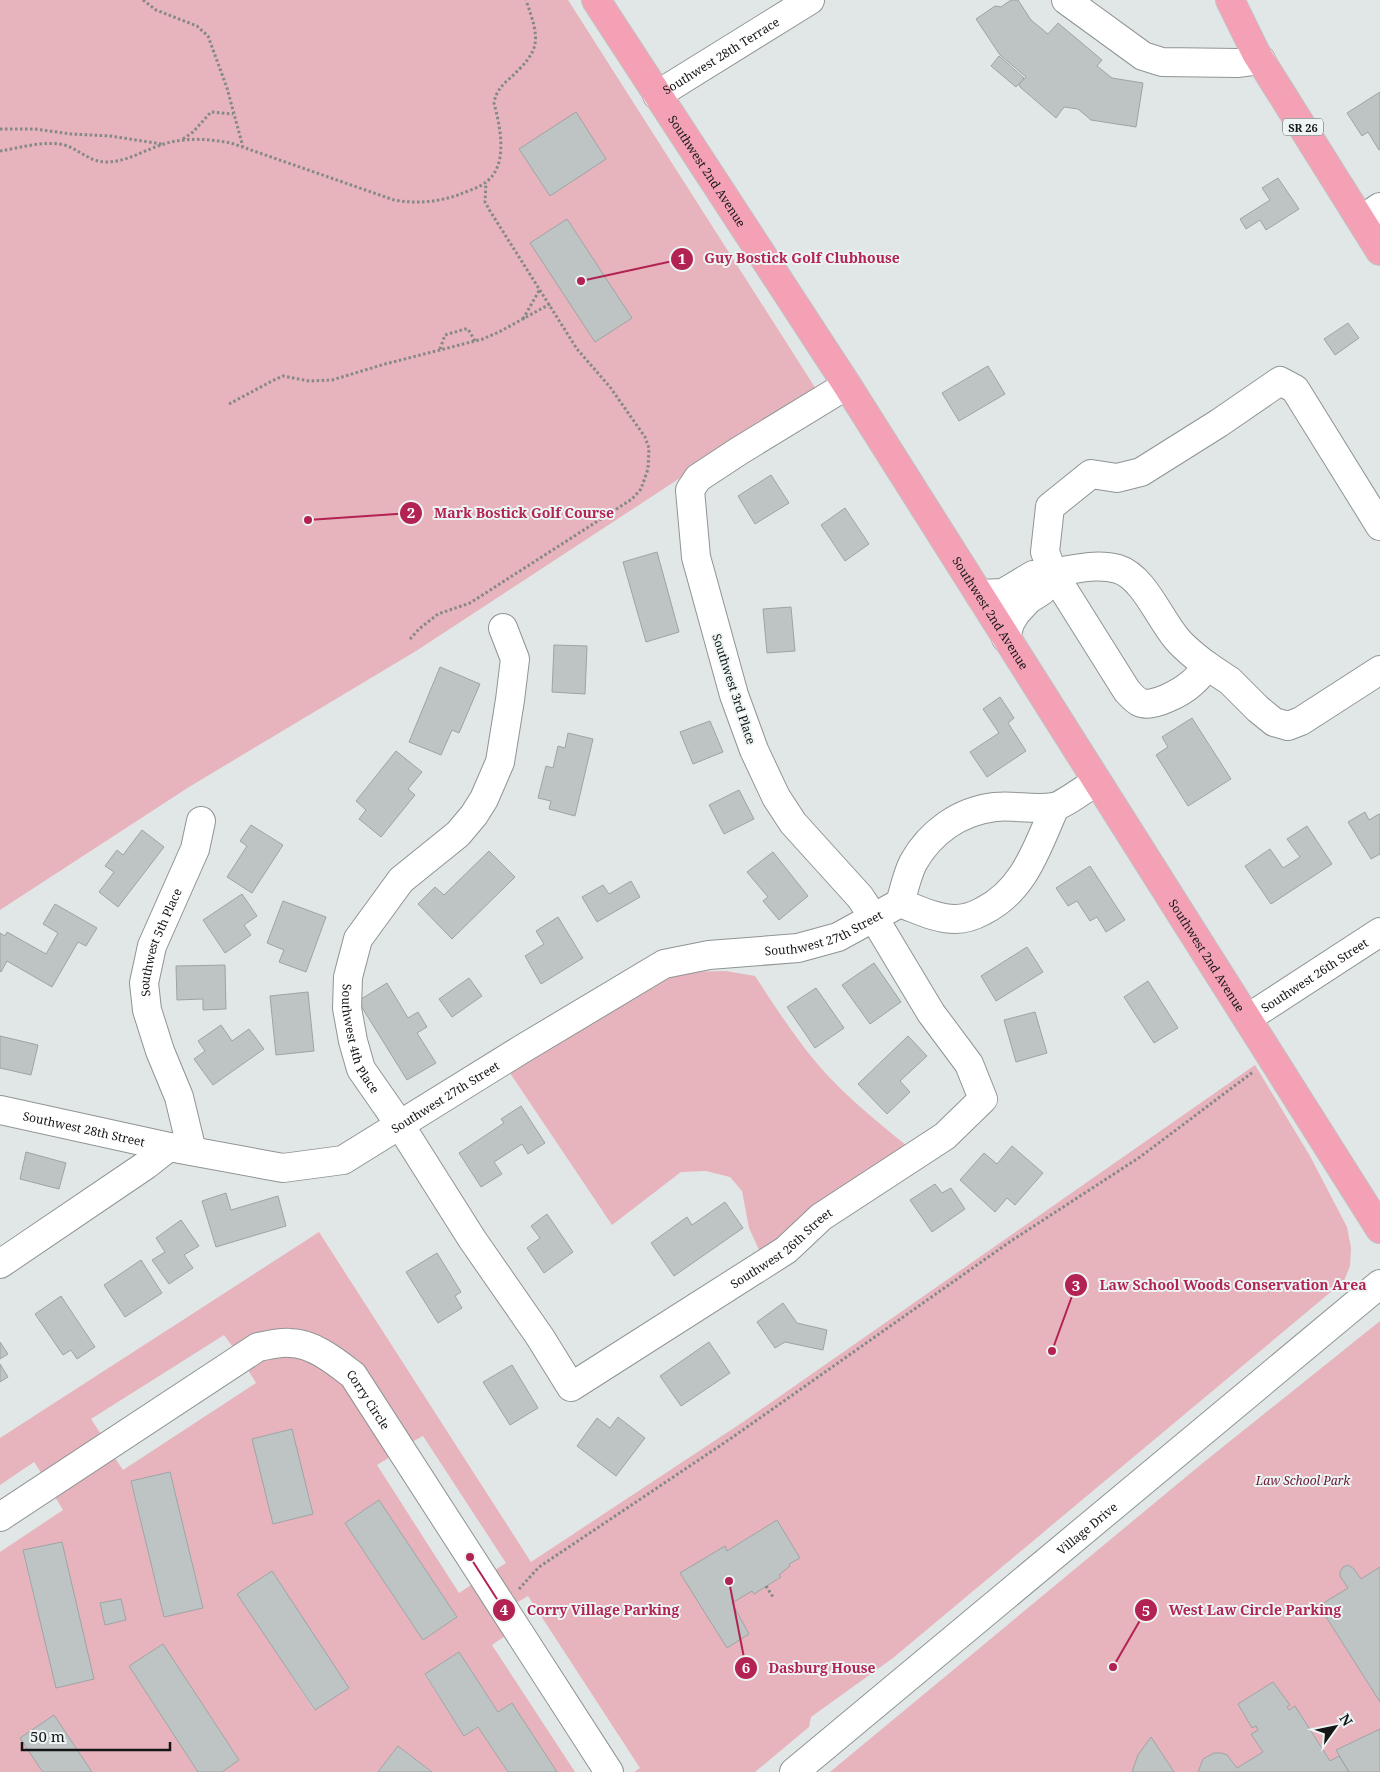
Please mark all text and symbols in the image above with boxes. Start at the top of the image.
street label: Southwest 28th Terrace [659,13,782,98]
street label: Southwest 2nd Avenue [665,112,750,230]
road number: SR 26 [1283,118,1323,136]
callout: Guy Bostick Golf Clubhouse [669,244,910,273]
text: 1 [678,248,686,268]
text: Guy Bostick Golf Clubhouse [704,248,900,267]
callout: Mark Bostick Golf Course [399,498,624,527]
text: 2 [407,502,415,522]
text: Mark Bostick Golf Course [434,503,614,522]
street label: Southwest 2nd Avenue [949,553,1033,672]
street label: Southwest 3rd Place [708,632,760,746]
street label: Southwest 5th Place [136,885,185,997]
street label: Southwest 2nd Avenue [1165,896,1249,1015]
street label: Southwest 27th Street [764,906,885,959]
street label: Southwest 26th Street [1257,934,1371,1016]
street label: Southwest 4th Place [338,984,384,1096]
street label: Southwest 27th Street [388,1057,502,1137]
street label: Southwest 28th Street [21,1107,147,1150]
street label: Southwest 26th Street [727,1204,835,1292]
callout: Law School Woods Conservation Area [1064,1271,1376,1300]
text: 3 [1072,1275,1080,1295]
text: Law School Woods Conservation Area [1099,1275,1367,1294]
street label: Corry Circle [344,1365,394,1433]
park label: Law School Park [1255,1472,1351,1489]
street label: Village Drive [1053,1498,1121,1558]
callout: Corry Village Parking [491,1595,689,1624]
callout: West Law Circle Parking [1133,1596,1351,1625]
text: 4 [500,1599,509,1619]
text: Corry Village Parking [527,1600,679,1619]
text: 5 [1142,1600,1150,1620]
text: West Law Circle Parking [1169,1600,1341,1619]
callout: Dasburg House [734,1653,886,1682]
text: 6 [742,1657,750,1677]
text: Dasburg House [768,1658,876,1677]
north arrow [1310,1702,1360,1752]
text: N [1335,1710,1357,1729]
scale bar [22,1720,170,1752]
text: 50 m [30,1726,65,1746]

